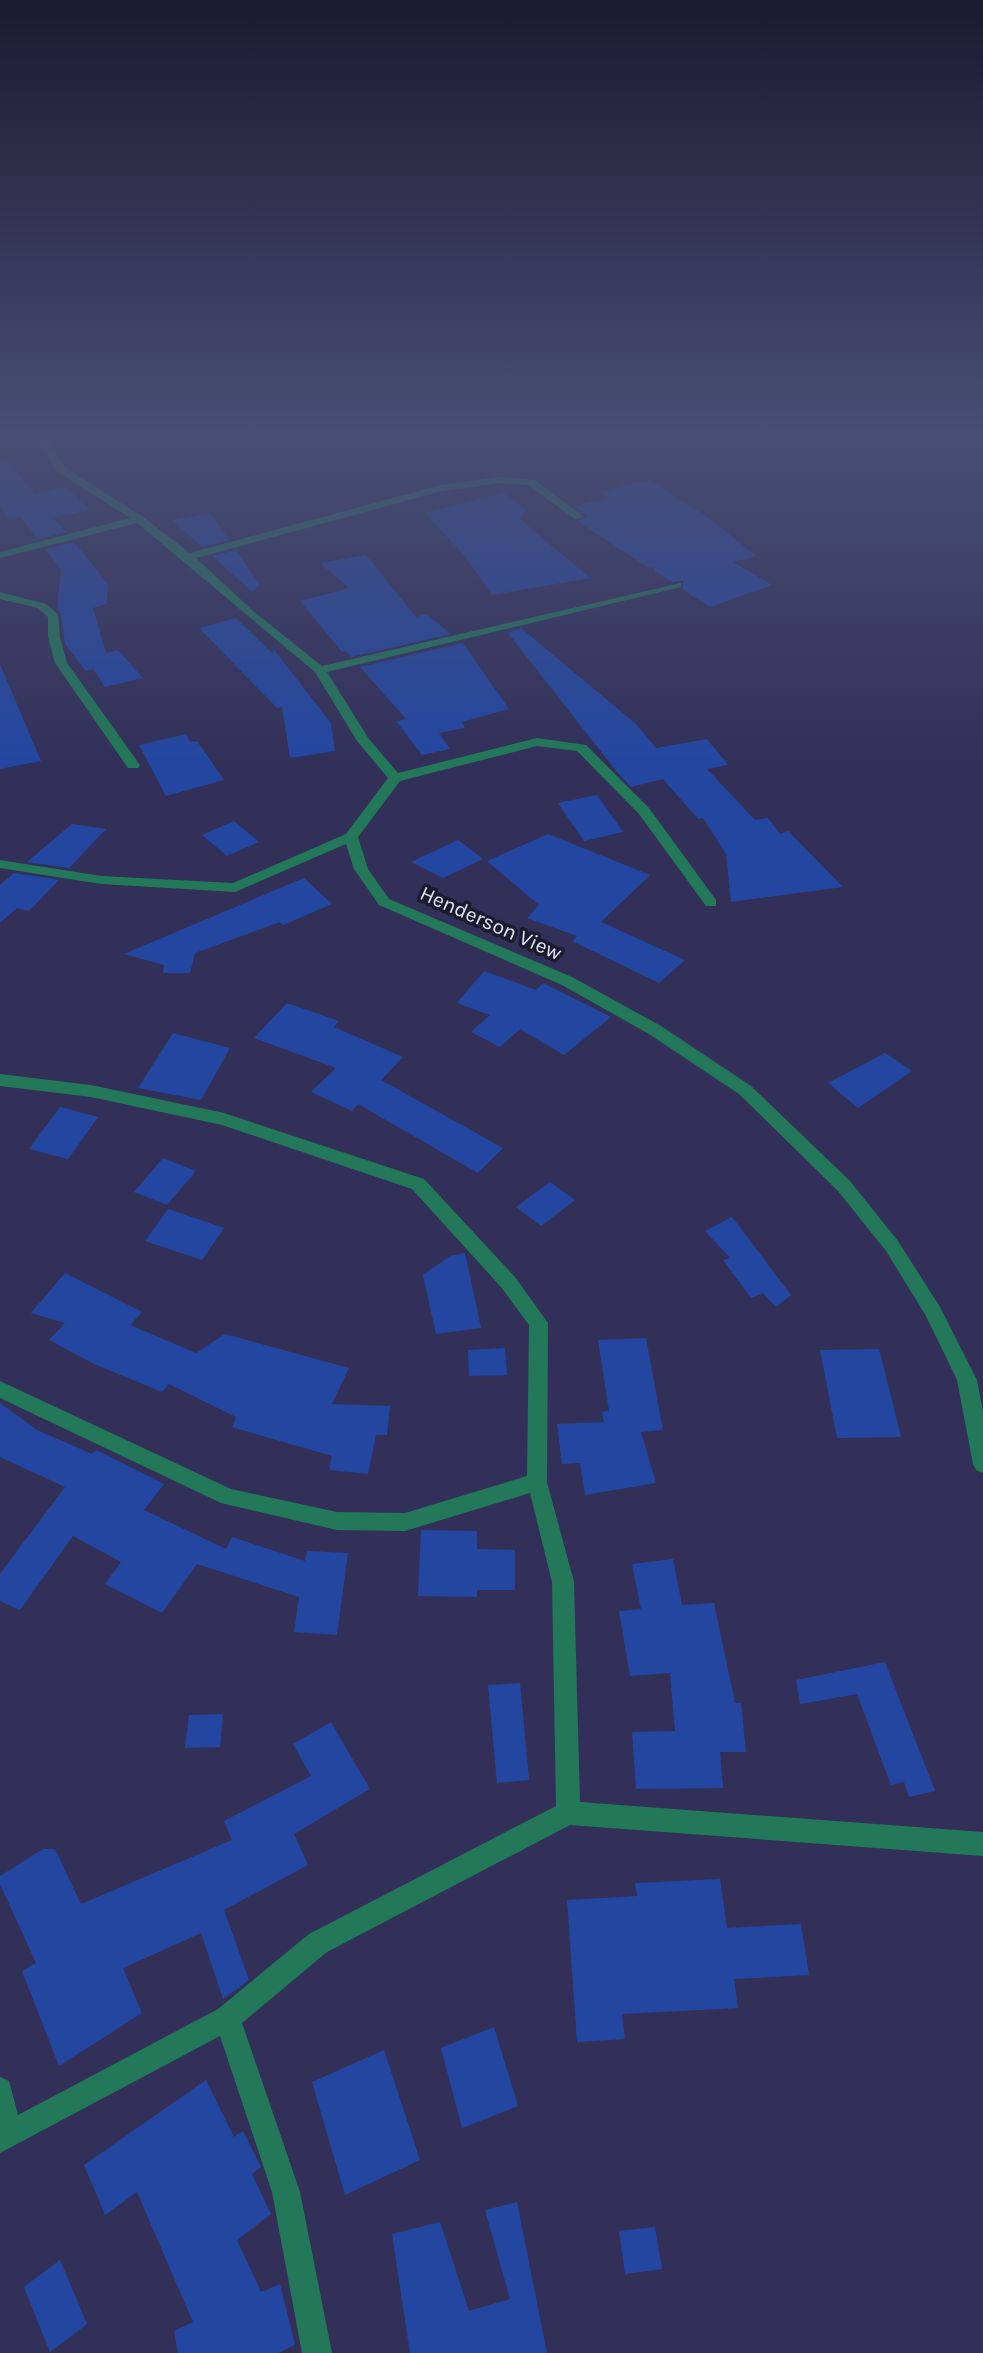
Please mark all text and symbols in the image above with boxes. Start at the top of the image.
street label: Henderson View [416,881,566,965]

